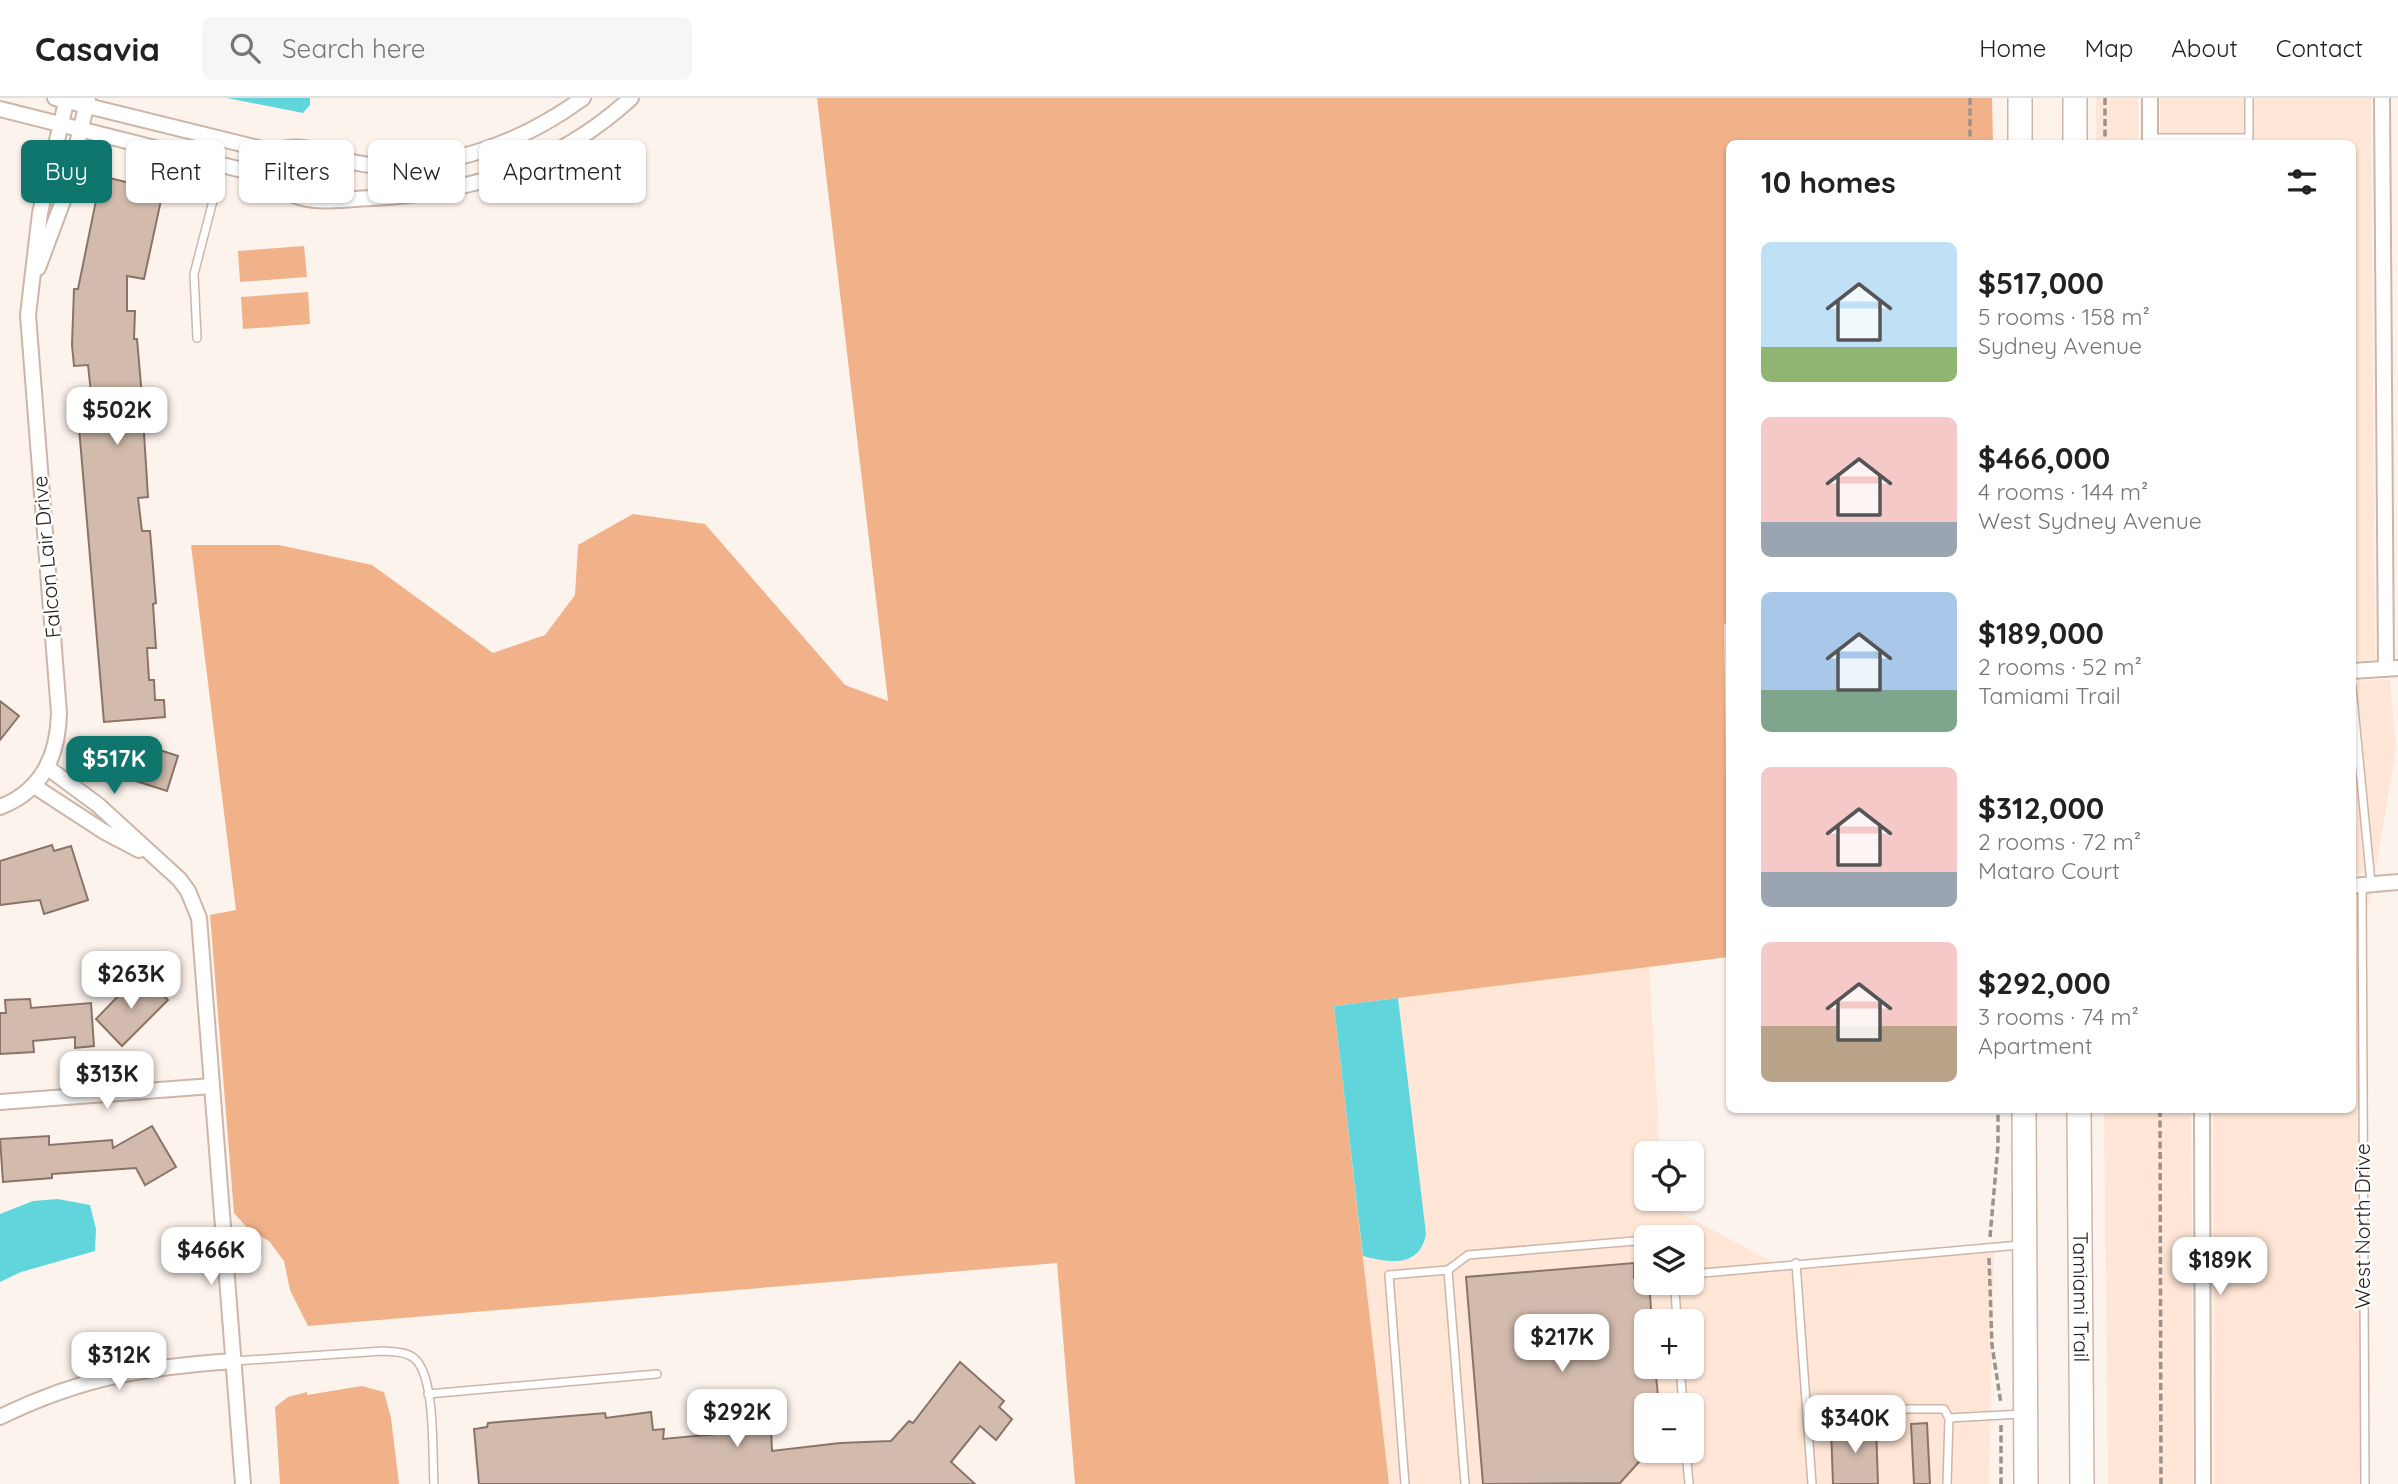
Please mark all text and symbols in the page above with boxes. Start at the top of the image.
search box [202,17,692,80]
text: Casavia [35,28,160,69]
icon: search [226,29,264,67]
text: Search here [282,32,426,65]
text: Home [1979,33,2046,63]
text: Map [2084,33,2133,63]
text: About [2171,33,2238,63]
text: Contact [2276,33,2363,63]
chip: Buy [21,140,112,203]
chip: Rent [126,140,225,203]
chip: Filters [239,140,354,203]
chip: New [368,140,465,203]
chip: Apartment [479,140,646,203]
text: 10 homes [1761,163,1896,201]
icon: filters [2283,163,2321,201]
text: $517,000 [1978,264,2104,302]
icon: home [1817,270,1901,354]
text: 5 rooms · 158 m² [1978,302,2150,331]
text: Sydney Avenue [1978,331,2142,360]
pin: $502K [68,388,166,447]
text: $502K [82,395,152,424]
text: $466,000 [1978,439,2110,477]
icon: home [1817,445,1901,529]
street label: Falcon Lair Drive [26,475,66,639]
text: 4 rooms · 144 m² [1978,477,2148,506]
text: West Sydney Avenue [1978,506,2202,535]
text: $189,000 [1978,614,2104,652]
icon: home [1817,620,1901,704]
text: 2 rooms · 52 m² [1978,652,2142,681]
text: Tamiami Trail [1978,681,2121,710]
pin: $517K [65,736,163,796]
text: $517K [82,744,146,773]
text: $312,000 [1978,789,2104,827]
icon: home [1817,795,1901,879]
text: 2 rooms · 72 m² [1978,827,2141,856]
text: Mataro Court [1978,856,2120,885]
pin: $263K [82,951,180,1011]
text: $263K [98,959,164,988]
text: $292,000 [1978,964,2111,1002]
icon: home [1817,970,1901,1054]
text: 3 rooms · 74 m² [1978,1002,2139,1031]
text: Apartment [1978,1031,2092,1060]
pin: $313K [58,1052,156,1111]
text: $313K [76,1059,138,1088]
map controls [1634,1141,1704,1463]
button: locate [1634,1141,1704,1211]
street label: West North Drive [2349,1143,2375,1309]
button: layers [1634,1225,1704,1295]
pin: $466K [162,1228,260,1287]
street label: Tamiami Trail [2068,1232,2095,1362]
text: $466K [177,1235,245,1264]
pin: $189K [2171,1238,2269,1297]
text: $189K [2188,1245,2252,1274]
button: + [1634,1309,1704,1379]
pin: $217K [1513,1314,1611,1374]
text: $217K [1530,1322,1594,1351]
pin: $312K [70,1332,168,1392]
text: $312K [87,1340,151,1369]
pin: $292K [688,1390,786,1449]
button: − [1634,1393,1704,1463]
pin: $340K [1806,1396,1904,1455]
text: $292K [703,1397,771,1426]
text: $340K [1821,1403,1889,1432]

